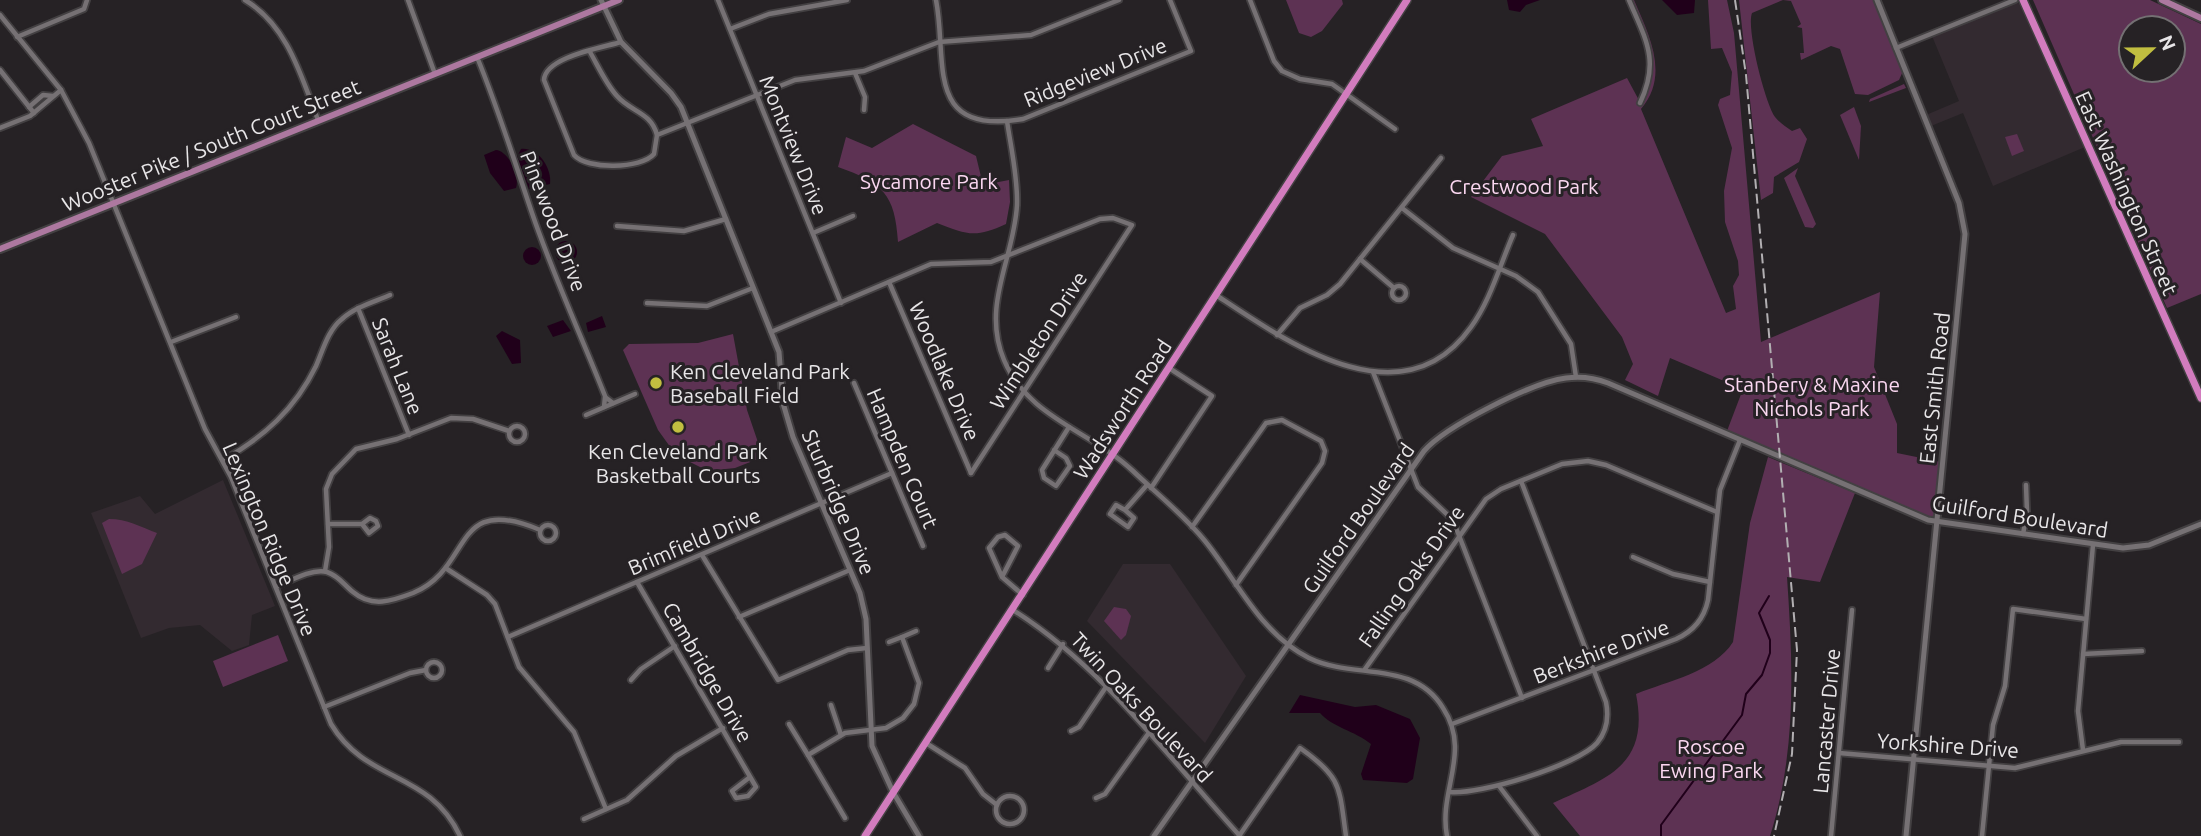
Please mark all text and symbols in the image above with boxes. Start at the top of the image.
north arrow [2117,14,2187,84]
street label: Ridgeview Drive [1020,32,1170,112]
text: N [2155,32,2181,53]
street label: Montview Drive [755,72,833,218]
street label: Wooster Pike / South Court Street [58,74,364,216]
street label: East Washington Street [2071,87,2183,299]
street label: Pinewood Drive [516,147,592,295]
park label: Sycamore Park [860,169,998,193]
park label: Crestwood Park [1449,174,1599,198]
street label: Wimbleton Drive [985,267,1091,413]
street label: Woodlake Drive [905,298,985,444]
street label: East Smith Road [1914,311,1954,465]
street label: Sarah Lane [368,314,428,418]
street label: Wadsworth Road [1068,335,1176,483]
place label: Ken Cleveland Park Baseball Field [670,359,850,407]
park label: Stanbery & Maxine Nichols Park [1724,372,1900,420]
marker: Ken Cleveland Park Baseball Field [648,375,664,391]
street label: Hampden Court [863,384,943,532]
marker: Ken Cleveland Park Basketball Courts [670,419,686,435]
street label: Sturbridge Drive [798,426,880,578]
street label: Guilford Boulevard [1297,438,1419,598]
street label: Lexington Ridge Drive [218,439,322,639]
place label: Ken Cleveland Park Basketball Courts [588,439,768,487]
street label: Guilford Boulevard [1930,490,2110,542]
street label: Falling Oaks Drive [1353,501,1469,651]
street label: Brimfield Drive [624,502,764,580]
street label: Cambridge Drive [658,598,758,746]
street label: Berkshire Drive [1530,614,1672,688]
street label: Twin Oaks Boulevard [1066,627,1218,787]
street label: Lancaster Drive [1808,648,1844,794]
street label: Yorkshire Drive [1876,728,2020,762]
park label: Roscoe Ewing Park [1659,734,1763,782]

